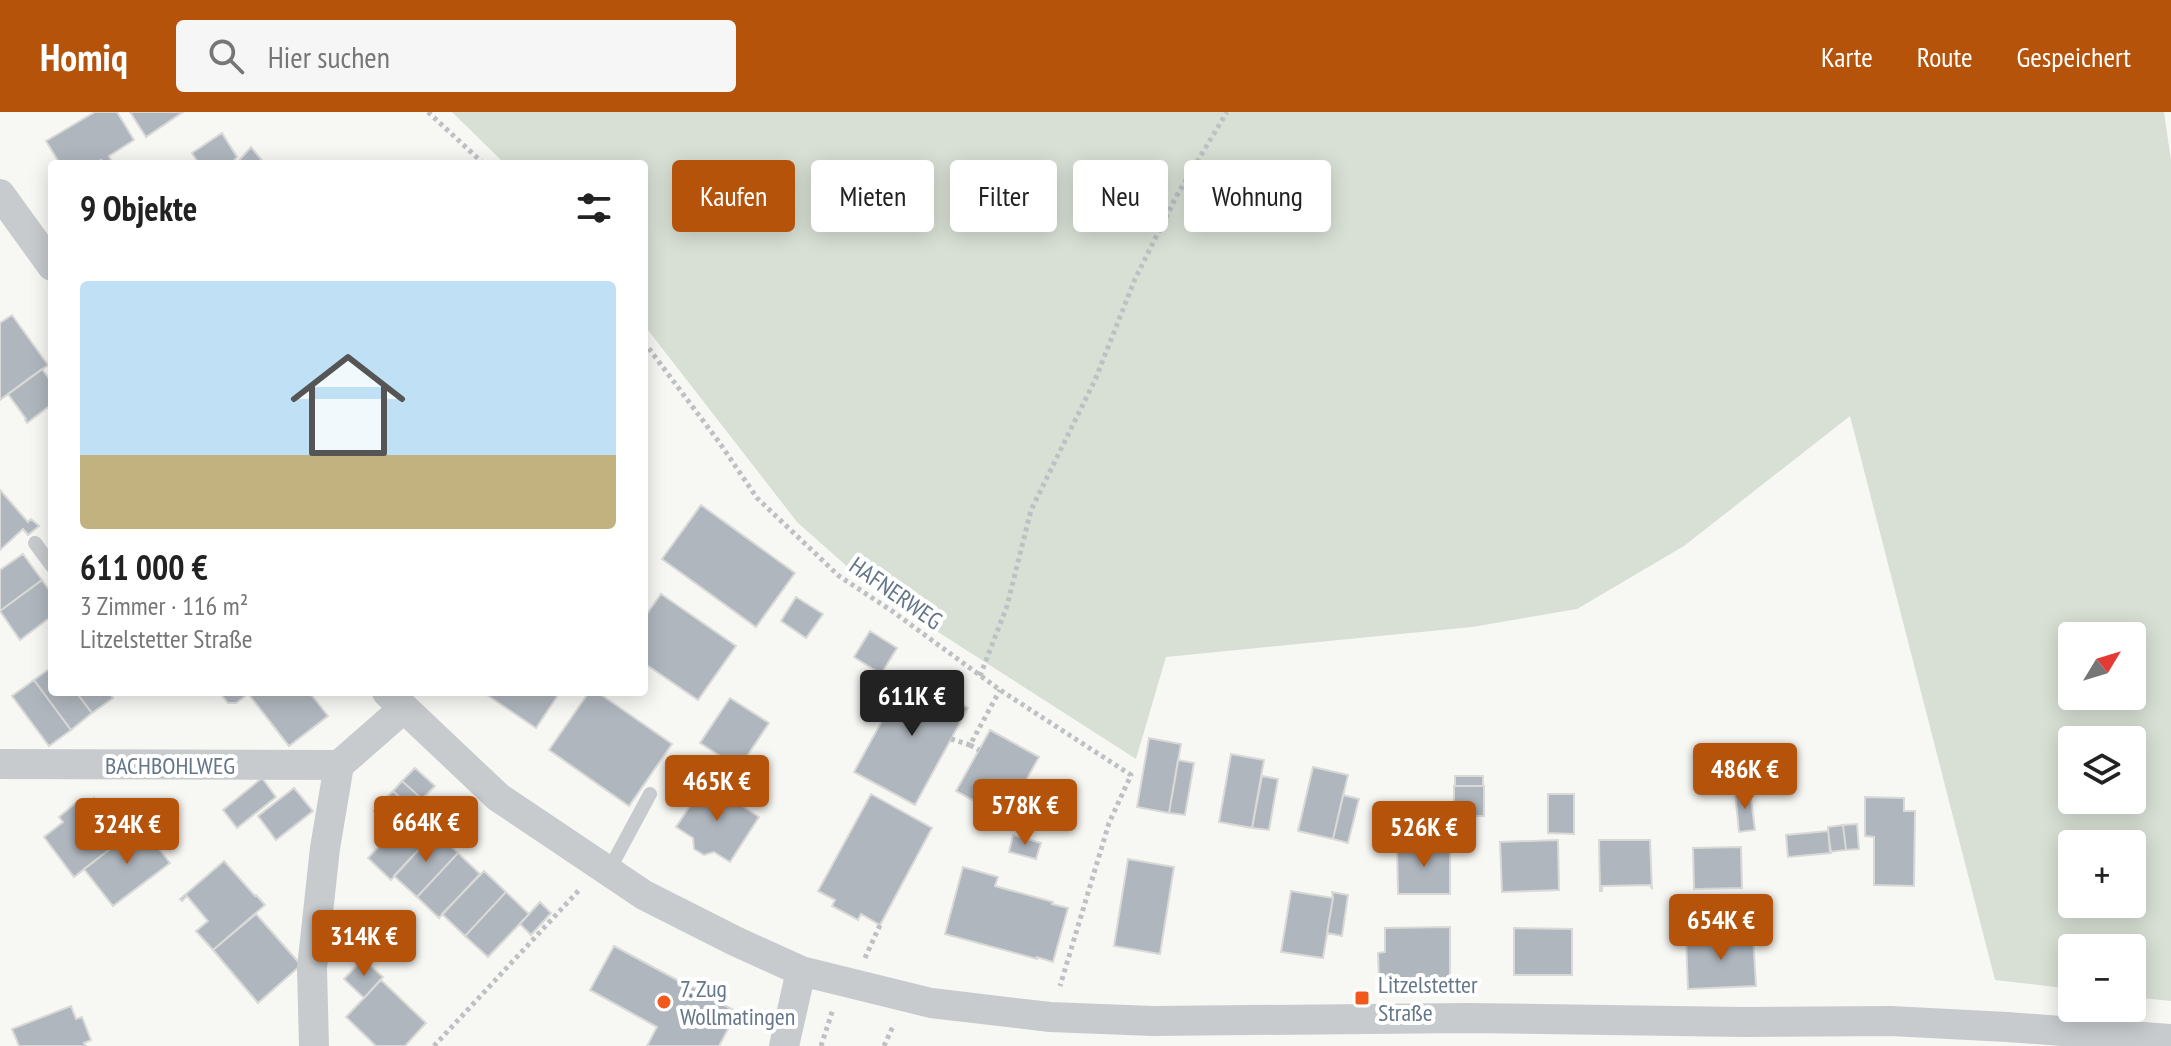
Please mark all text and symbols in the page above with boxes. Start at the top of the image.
search box [176,20,736,92]
text: Homiq [40,32,128,81]
icon: search [204,34,248,78]
text: Hier suchen [268,37,390,76]
text: Karte [1821,38,1873,75]
text: Route [1917,38,1972,75]
text: Gespeichert [2016,38,2131,75]
chip: Kaufen [672,160,795,232]
chip: Mieten [811,160,934,232]
chip: Filter [950,160,1057,232]
chip: Neu [1073,160,1168,232]
chip: Wohnung [1184,160,1331,232]
text: 9 Objekte [80,186,197,230]
icon: filters [572,186,616,230]
icon: home [276,333,420,477]
text: 611 000 € [80,545,208,589]
street label: HAFNERWEG [844,550,948,636]
text: 3 Zimmer · 116 m² [80,589,248,622]
text: Litzelstetter Straße [80,622,253,655]
north arrow [2058,622,2146,710]
map controls [2058,622,2146,1022]
pin: 611K € [847,670,977,738]
text: 611K € [878,679,946,712]
button: layers [2058,726,2146,814]
pin: 486K € [1680,743,1810,811]
street label: BACHBOHLWEG [105,750,235,781]
text: 486K € [1711,752,1779,785]
pin: 465K € [652,755,782,823]
text: 465K € [683,764,751,797]
pin: 578K € [960,779,1090,847]
text: 578K € [991,788,1059,821]
pin: 664K € [361,796,491,864]
pin: 324K € [62,798,192,866]
pin: 526K € [1359,801,1489,869]
text: 664K € [392,805,460,838]
text: 324K € [93,807,161,840]
text: 526K € [1390,810,1458,843]
button: + [2058,830,2146,918]
pin: 654K € [1656,894,1786,962]
text: 654K € [1687,903,1755,936]
pin: 314K € [299,910,429,978]
text: 314K € [330,919,398,952]
button: − [2058,934,2146,1022]
place label: Litzelstetter Straße [1378,969,1478,1028]
place label: 7. Zug Wollmatingen [680,973,795,1032]
marker: Litzelstetter Straße [1353,989,1371,1007]
marker: 7. Zug Wollmatingen [655,993,673,1011]

